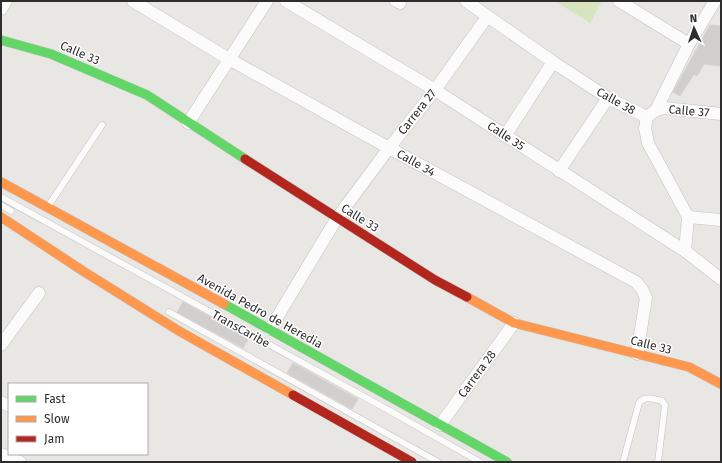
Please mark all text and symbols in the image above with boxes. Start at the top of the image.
north arrow [674,8,714,48]
text: N [690,12,697,25]
street label: Calle 33 [58,38,102,68]
street label: Calle 38 [594,85,638,118]
street label: Carrera 27 [395,87,439,137]
street label: Calle 37 [668,102,710,120]
street label: Calle 35 [485,119,527,153]
street label: Calle 34 [394,147,438,180]
street label: Calle 33 [339,201,381,235]
street label: Avenida Pedro de Heredia [195,271,325,351]
street label: TransCaribe [210,307,272,351]
street label: Calle 33 [629,333,673,357]
street label: Carrera 28 [455,347,499,400]
legend [8,383,148,455]
text: Fast [44,392,66,406]
text: Slow [44,412,70,426]
text: Jam [44,432,64,446]

